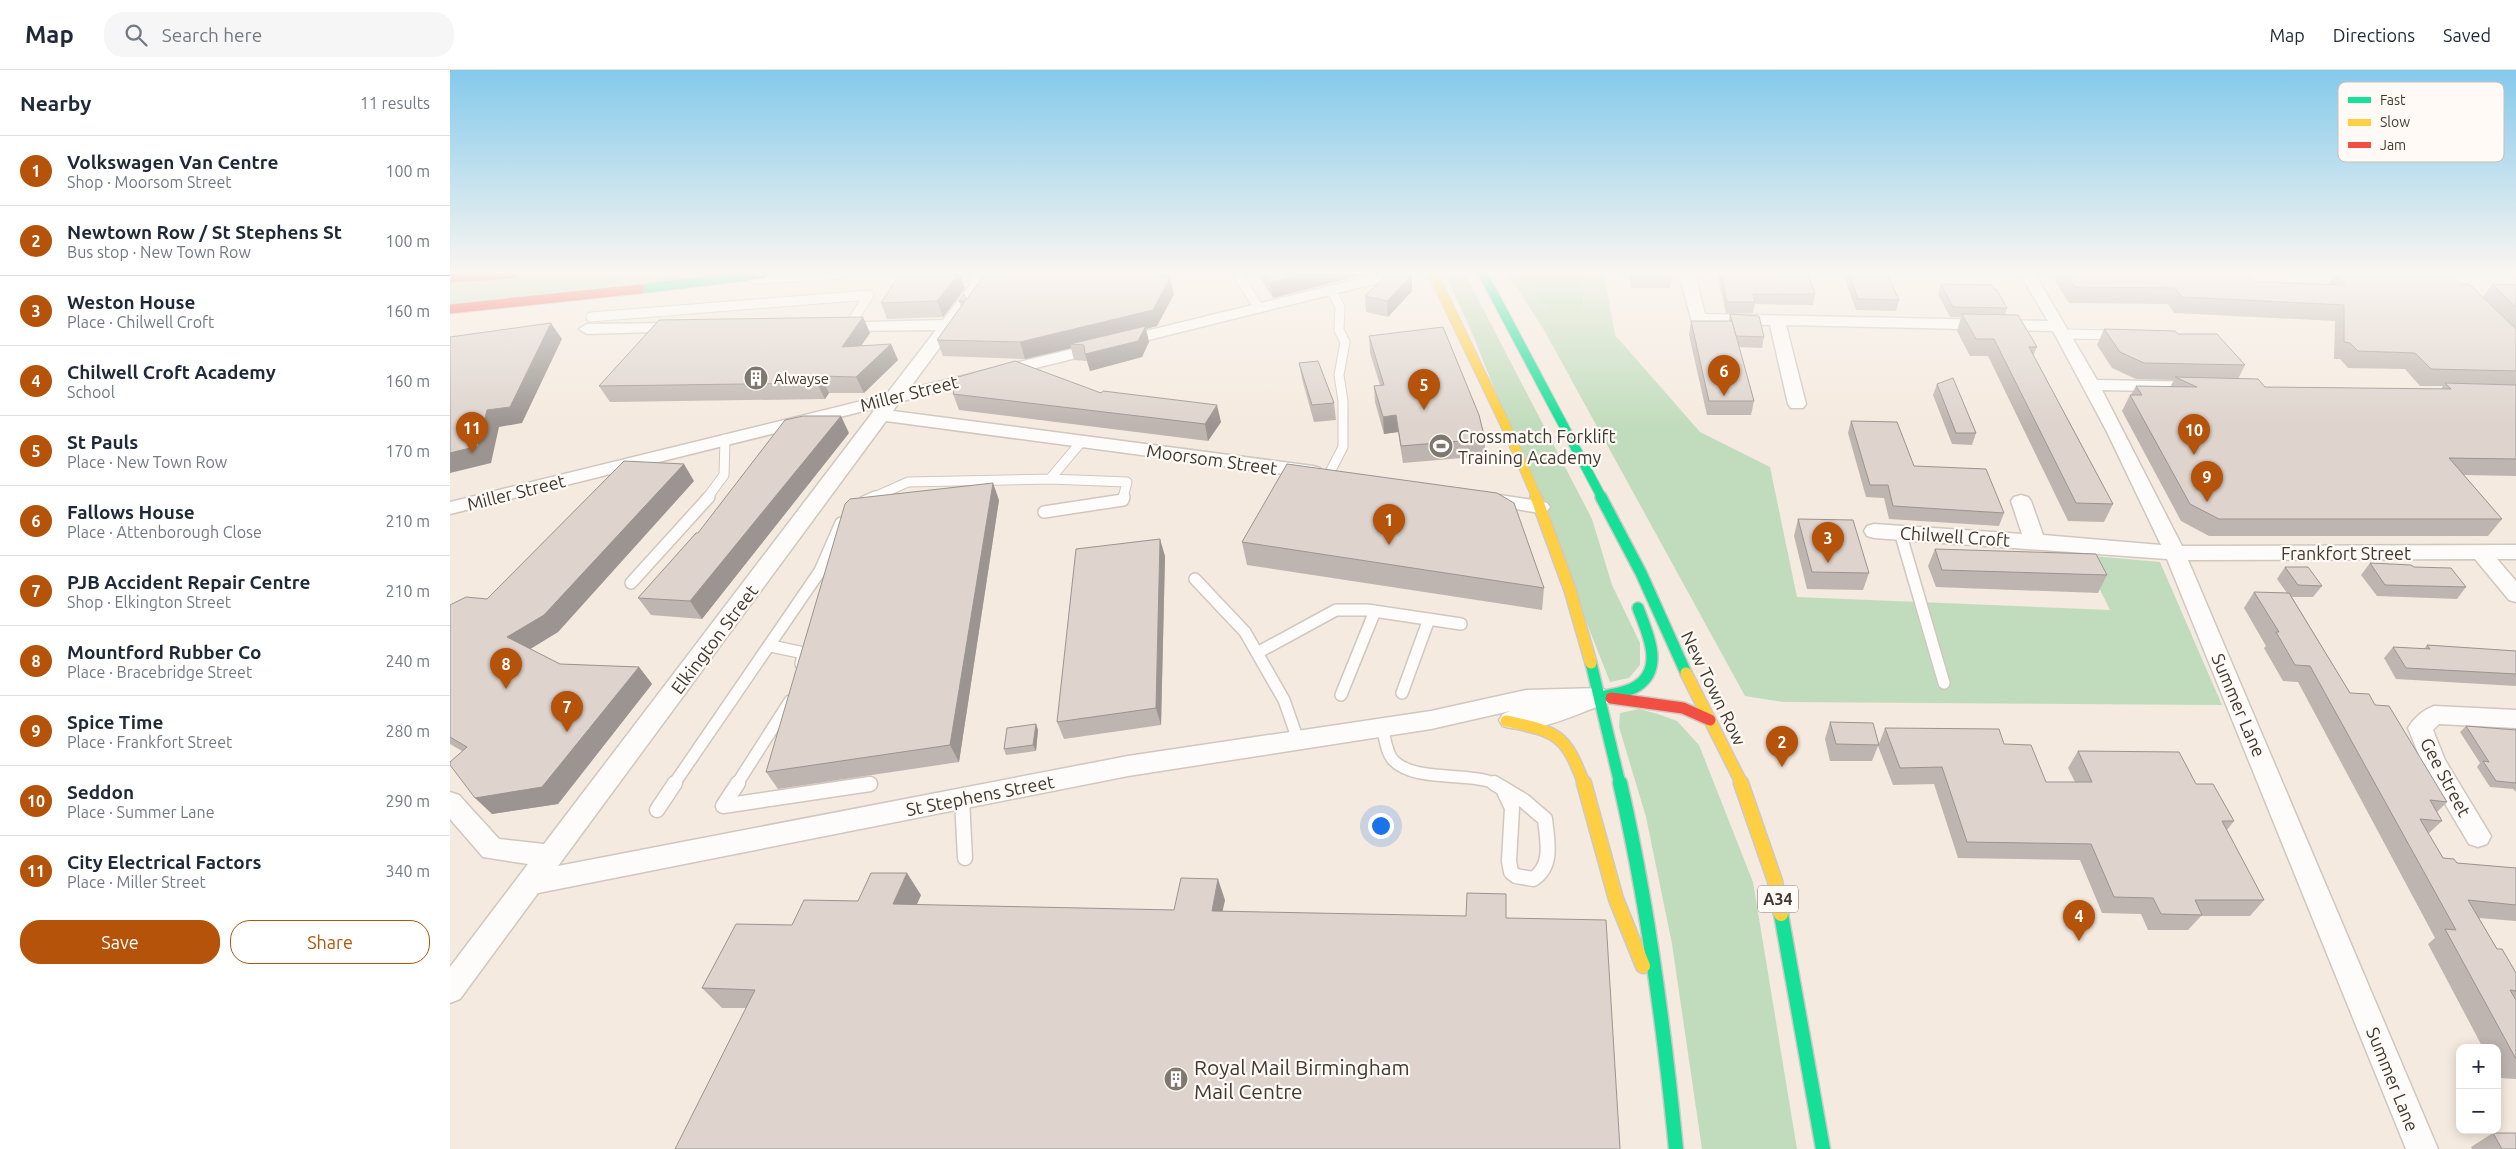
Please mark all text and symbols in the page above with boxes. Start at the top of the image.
search box [104,12,454,57]
text: Map [25,21,74,48]
icon: search [122,21,150,49]
text: Search here [162,24,262,46]
text: Map [2269,25,2305,45]
text: Directions [2333,25,2415,45]
text: Saved [2443,25,2491,45]
legend [2338,82,2504,162]
text: Nearby [20,91,91,115]
text: Fast [2380,92,2406,108]
text: 11 results [360,94,430,112]
text: Slow [2380,114,2410,130]
text: Jam [2380,137,2406,153]
text: Volkswagen Van Centre [67,151,278,173]
text: 1 [31,162,41,180]
text: 100 m [385,162,430,180]
text: Shop · Moorsom Street [67,173,232,191]
text: Newtown Row / St Stephens St [67,221,342,243]
text: 2 [31,232,41,250]
text: 100 m [385,232,430,250]
text: Bus stop · New Town Row [67,243,251,261]
text: Weston House [67,291,195,313]
text: 3 [31,302,41,320]
text: 160 m [385,302,430,320]
text: Place · Chilwell Croft [67,313,214,331]
pin: 6 [1708,355,1740,396]
text: Chilwell Croft Academy [67,361,276,383]
building icon: Alwayse [743,365,769,391]
pin: 5 [1408,369,1440,410]
place label: Alwayse [774,370,829,387]
street label: Miller Street [858,371,960,415]
text: 4 [31,372,41,390]
text: 160 m [385,372,430,390]
text: School [67,383,115,401]
pin: 11 [456,412,488,453]
pin: 10 [2178,414,2210,455]
place label: Crossmatch Forklift Training Academy [1458,426,1616,467]
text: St Pauls [67,431,138,453]
sports icon: Crossmatch Forklift Training Academy [1428,433,1454,459]
street label: Moorsom Street [1145,440,1279,478]
text: 5 [31,442,41,460]
text: 170 m [385,442,430,460]
text: Place · New Town Row [67,453,227,471]
pin: 9 [2191,461,2223,502]
street label: Miller Street [465,470,567,514]
text: Fallows House [67,501,195,523]
pin: 1 [1373,504,1405,545]
text: 6 [31,512,41,530]
text: 210 m [385,512,430,530]
pin: 3 [1812,522,1844,563]
street label: Chilwell Croft [1899,522,2011,550]
text: Place · Attenborough Close [67,523,262,541]
street label: Frankfort Street [2281,543,2411,563]
text: PJB Accident Repair Centre [67,571,310,593]
street label: Elkington Street [667,581,761,697]
text: 7 [31,582,41,600]
text: 210 m [385,582,430,600]
text: Shop · Elkington Street [67,593,231,611]
street label: New Town Row [1678,628,1750,748]
text: Mountford Rubber Co [67,641,261,663]
pin: 8 [490,648,522,689]
street label: Summer Lane [2208,650,2270,760]
text: 8 [31,652,41,670]
text: 240 m [385,652,430,670]
text: Place · Bracebridge Street [67,663,252,681]
pin: 7 [551,691,583,732]
text: Spice Time [67,711,163,733]
text: 9 [31,722,41,740]
text: 280 m [385,722,430,740]
pin: 2 [1766,726,1798,767]
text: Place · Frankfort Street [67,733,232,751]
street label: Gee Street [2417,734,2475,820]
street label: St Stephens Street [904,771,1056,819]
text: Seddon [67,781,134,803]
text: 10 [27,792,45,810]
text: 290 m [385,792,430,810]
text: Place · Summer Lane [67,803,215,821]
your location [1368,813,1394,839]
text: City Electrical Factors [67,851,261,873]
text: 11 [27,862,45,880]
text: 340 m [385,862,430,880]
text: Place · Miller Street [67,873,206,891]
road number: A34 [1758,886,1798,912]
pin: 4 [2063,900,2095,941]
button: Save [20,920,220,964]
button: Share [230,920,430,964]
street label: Summer Lane [2363,1024,2423,1134]
map controls [2456,1044,2501,1134]
button: + [2456,1044,2501,1089]
place label: Royal Mail Birmingham Mail Centre [1194,1055,1410,1103]
building icon: Royal Mail Birmingham Mail Centre [1163,1066,1189,1092]
button: − [2456,1089,2501,1134]

